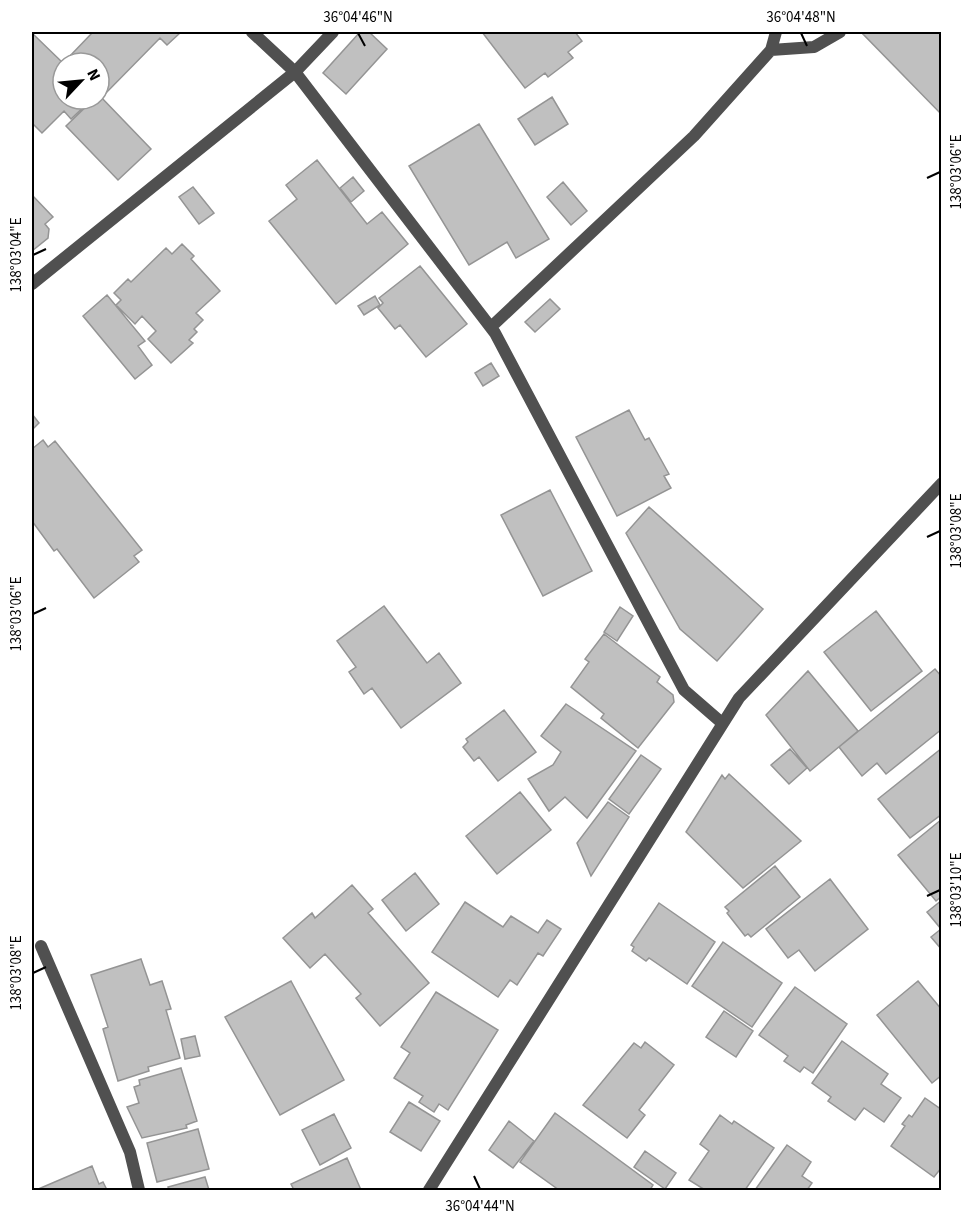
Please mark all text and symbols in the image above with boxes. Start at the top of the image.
text: 36°04'46"N [323,7,393,28]
text: 36°04'48"N [766,7,836,28]
north arrow [51,51,111,111]
text: N [81,65,106,84]
text: 138°03'06"E [946,134,967,210]
text: 138°03'04"E [6,217,27,293]
text: 138°03'08"E [946,493,967,569]
text: 138°03'06"E [6,576,27,652]
text: 138°03'10"E [946,852,967,928]
text: 138°03'08"E [6,935,27,1011]
text: 36°04'44"N [445,1196,515,1217]

